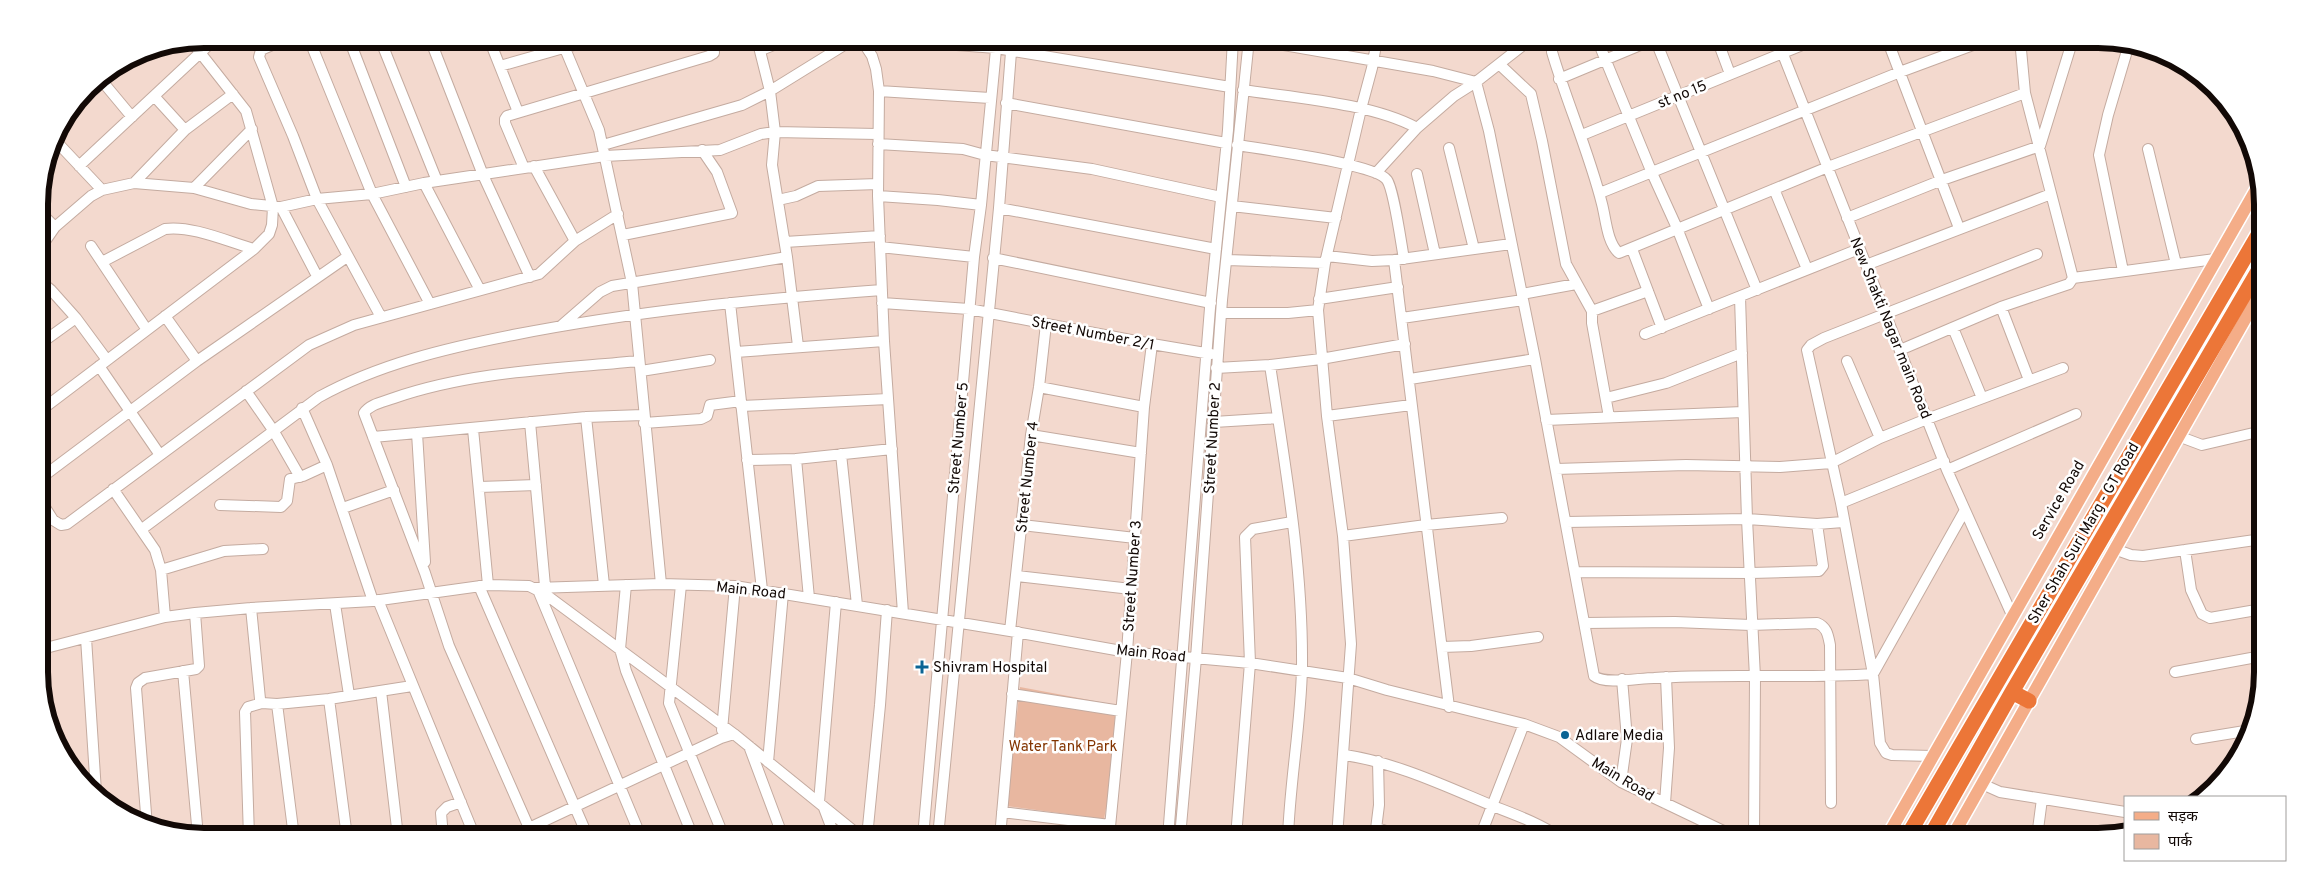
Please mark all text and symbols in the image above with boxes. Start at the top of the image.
street label: st no 15 [1655,77,1710,114]
street label: New Shakti Nagar main Road [1844,235,1935,422]
street label: Street Number 2/1 [1030,313,1156,356]
street label: Street Number 5 [945,381,974,495]
street label: Street Number 2 [1201,382,1226,495]
street label: Street Number 4 [1013,420,1044,534]
street label: Sher Shah Suri Marg - GT Road [2024,440,2144,628]
street label: Service Road [2029,458,2090,544]
street label: Street Number 3 [1120,520,1147,633]
street label: Main Road [715,578,787,605]
street label: Main Road [1115,641,1187,668]
place label: Shivram Hospital [933,659,1047,678]
marker: Shivram Hospital [915,660,929,674]
place label: Adlare Media [1575,727,1663,746]
marker: Adlare Media [1559,729,1571,741]
park label: Water Tank Park [1008,738,1118,757]
street label: Main Road [1587,754,1657,806]
legend [2124,796,2286,861]
text: सड़क [2168,808,2198,827]
text: पार्क [2168,832,2192,852]

